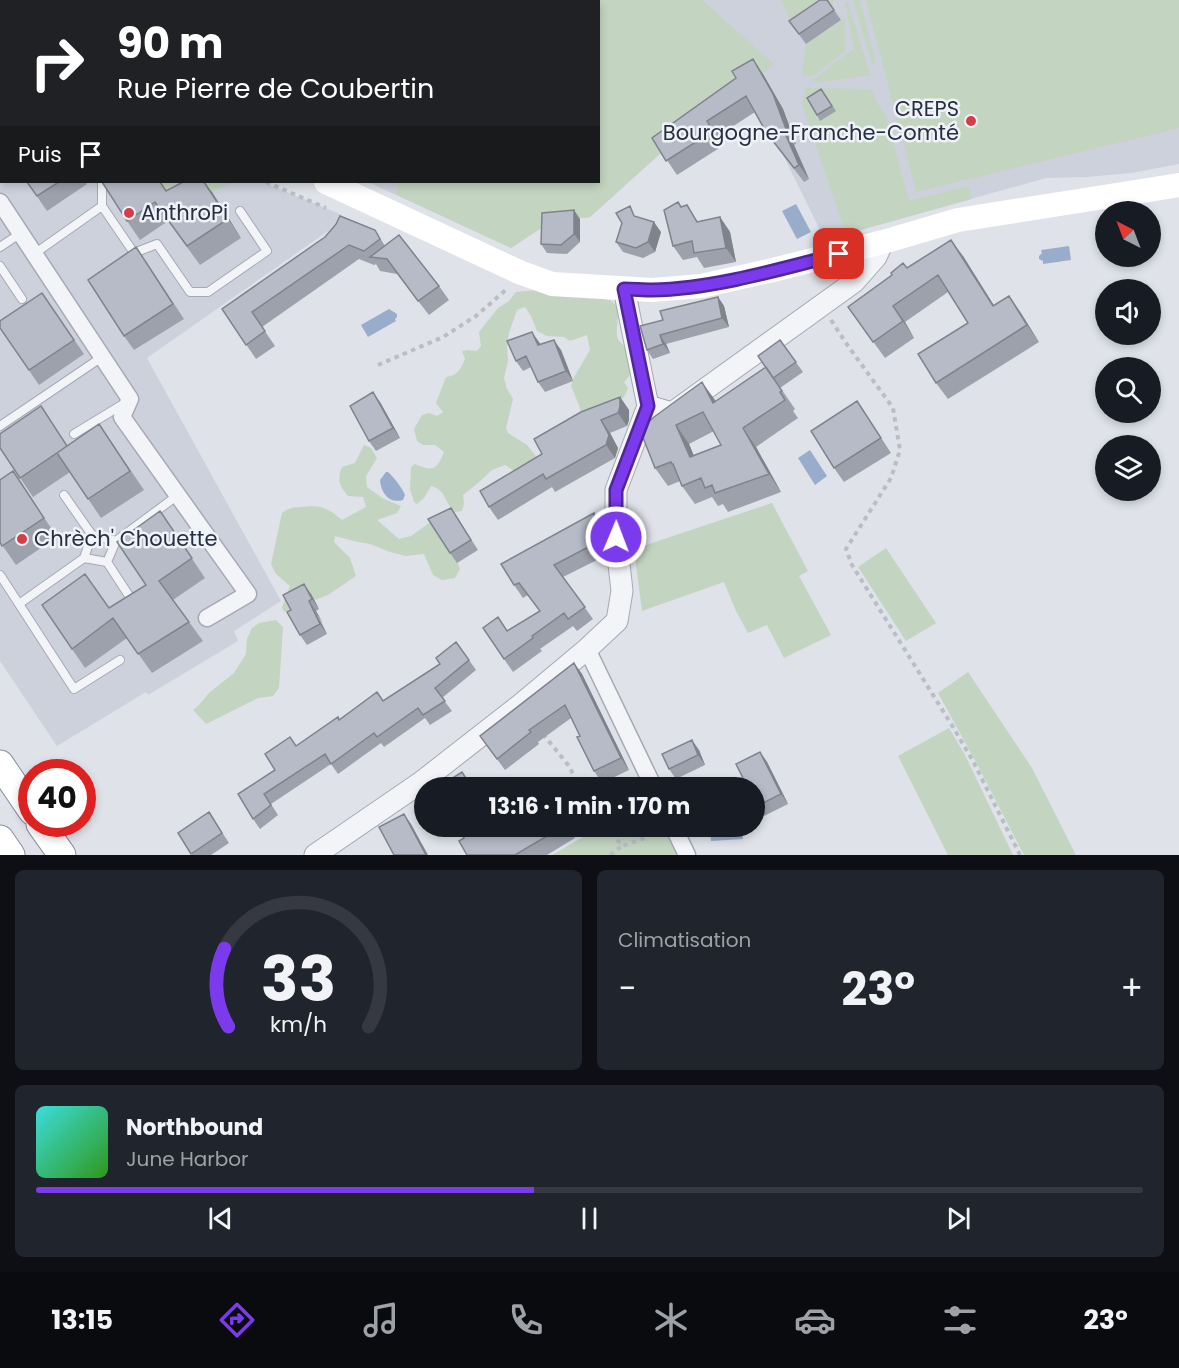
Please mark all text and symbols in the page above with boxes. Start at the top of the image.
text: 90 m [117,14,224,73]
icon: right [18,24,96,102]
text: Rue Pierre de Coubertin [117,70,434,107]
place label: CREPS Bourgogne-Franche-Comté [663,94,959,147]
marker: CREPS Bourgogne-Franche-Comté [964,114,978,128]
icon: arrive [74,138,107,171]
text: Puis [18,139,62,170]
place label: AnthroPi [141,198,228,227]
north arrow [1095,201,1161,267]
map controls [1095,201,1161,501]
marker: AnthroPi [122,206,136,220]
pin [813,228,864,279]
icon: arrive [822,237,855,270]
button: sound [1095,279,1161,345]
button: search [1095,357,1161,423]
button: layers [1095,435,1161,501]
position arrow [584,505,648,569]
place label: Chrèch' Chouette [34,524,218,553]
marker: Chrèch' Chouette [15,532,29,546]
speed limit sign: 40 [18,759,96,837]
text: 13:16 · 1 min · 170 m [489,791,690,822]
text: Climatisation [618,926,751,954]
text: 33 [261,935,336,1023]
text: 23° [841,958,915,1021]
text: − [618,965,636,1012]
text: + [1120,965,1143,1012]
text: km/h [270,1009,327,1040]
text: Northbound [126,1112,263,1143]
text: June Harbor [126,1145,249,1173]
icon: previous [204,1202,237,1235]
icon: pause [573,1202,606,1235]
icon: next [942,1202,975,1235]
icon: directions [216,1299,258,1341]
icon: music [360,1299,402,1341]
icon: phone [505,1299,547,1341]
icon: climate [650,1299,692,1341]
icon: car [794,1299,836,1341]
icon: filters [939,1299,981,1341]
text: 13:15 [51,1301,113,1338]
text: 23° [1083,1301,1128,1338]

